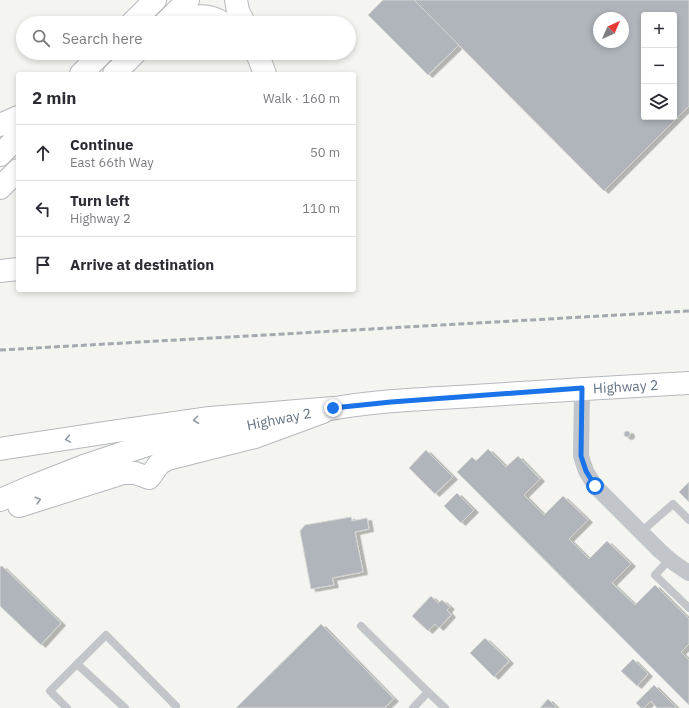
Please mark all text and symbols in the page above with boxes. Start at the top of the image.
north arrow [593,12,629,48]
map controls [641,12,677,120]
button: + [641,12,677,48]
search box [16,16,356,60]
icon: search [30,27,52,49]
text: Search here [62,29,142,48]
button: − [641,48,677,84]
button: layers [641,84,677,120]
text: 2 min [32,87,76,109]
text: Walk · 160 m [263,90,340,107]
text: Continue [70,135,134,154]
icon: ahead [32,142,54,164]
text: 50 m [310,144,340,161]
text: East 66th Way [70,154,154,171]
text: Turn left [70,191,130,210]
icon: left [32,198,54,220]
text: 110 m [302,200,340,217]
text: Highway 2 [70,210,131,227]
icon: arrive [32,254,54,276]
text: Arrive at destination [70,255,214,274]
street label: Highway 2 [593,376,659,397]
route end [324,399,342,417]
street label: Highway 2 [245,404,313,434]
one-way arrow [193,415,200,424]
one-way arrow [65,434,71,443]
route start [586,477,604,495]
one-way arrow [34,496,41,505]

